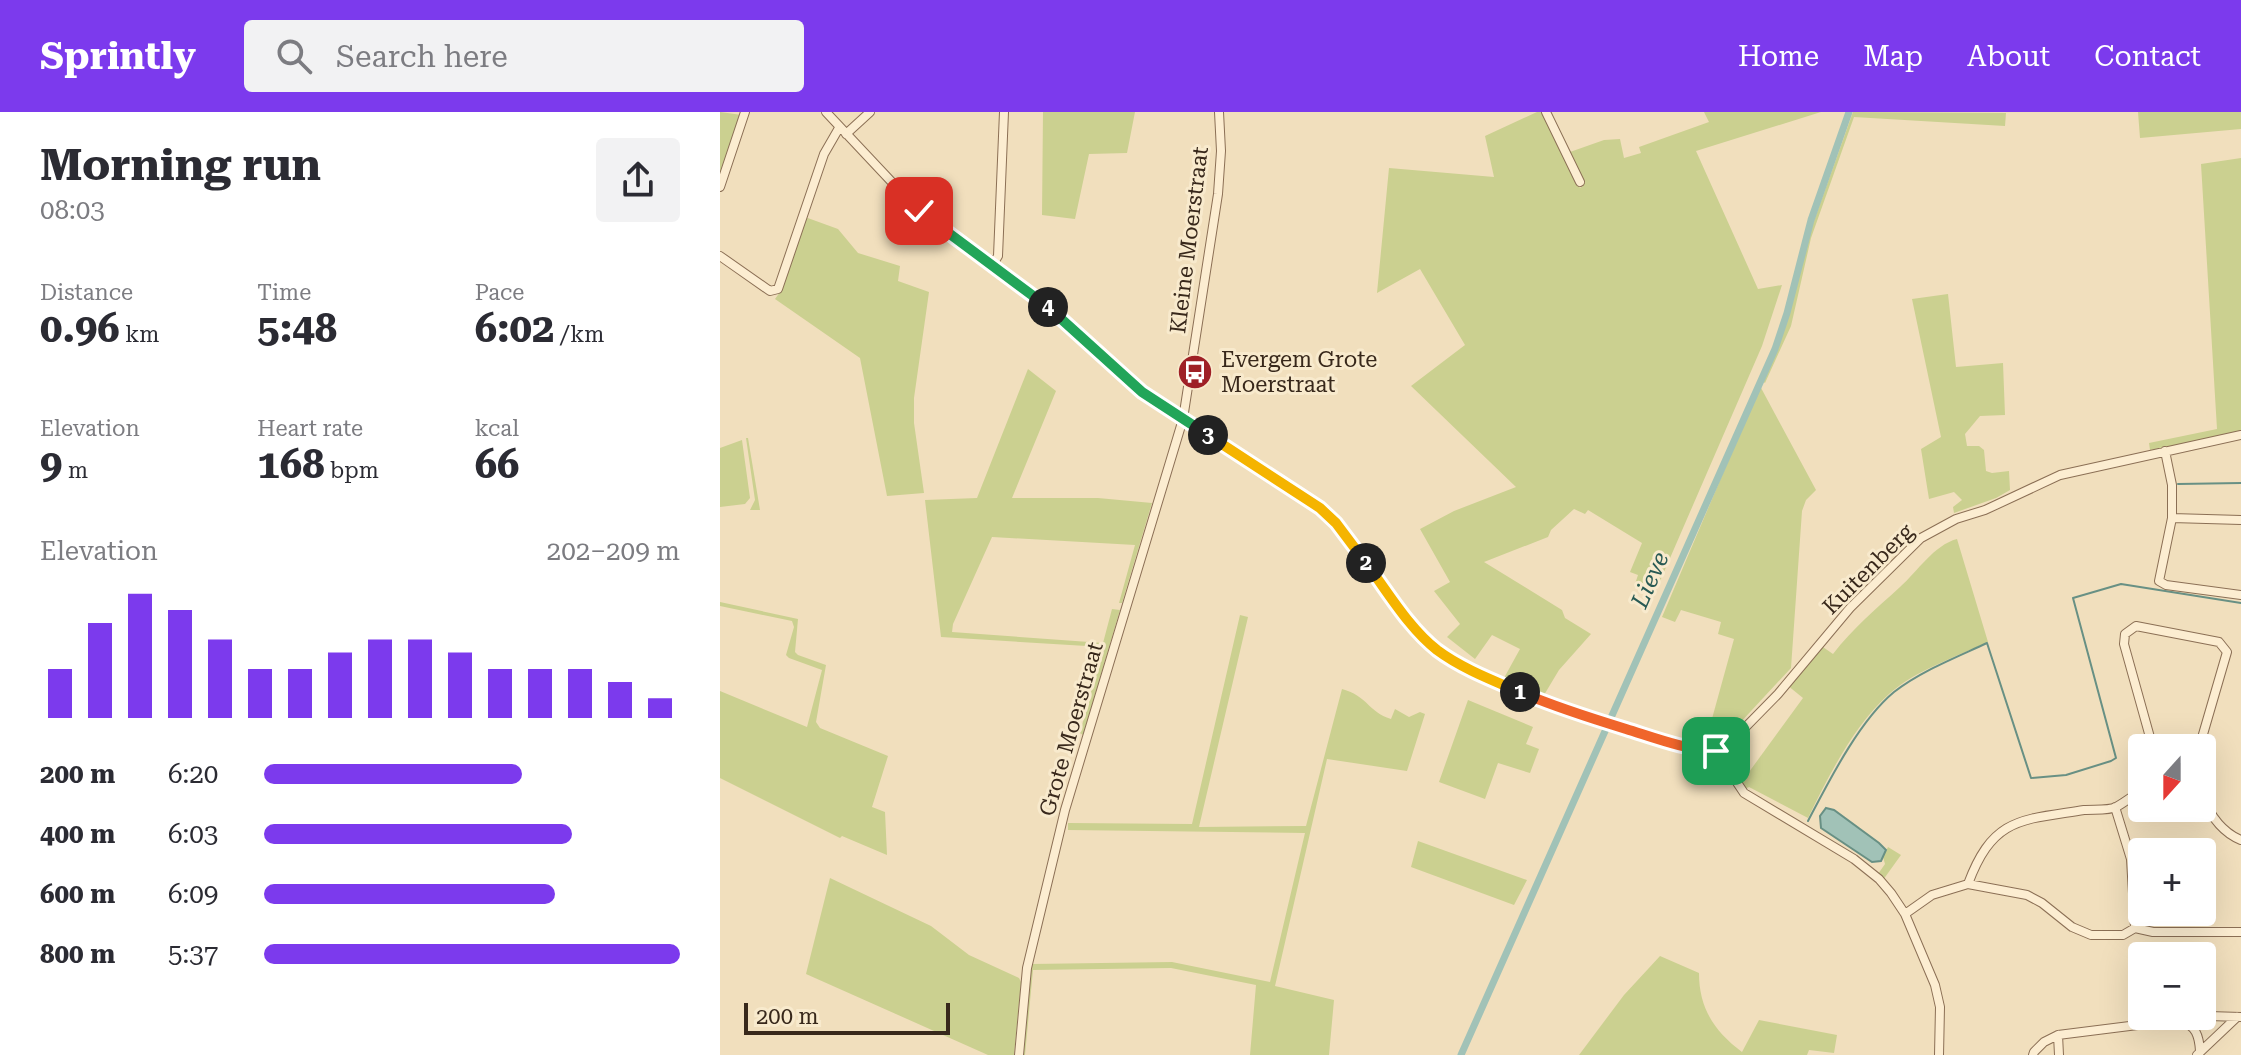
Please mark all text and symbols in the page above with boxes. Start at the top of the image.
search box [244,20,804,92]
text: Sprintly [40,34,196,78]
icon: search [272,34,316,78]
text: Search here [336,39,508,74]
text: Home [1738,40,1819,73]
text: Map [1863,40,1923,73]
text: About [1967,40,2050,73]
text: Contact [2094,40,2201,73]
button: share [596,138,680,222]
text: Morning run [40,139,321,191]
street label: Kleine Moerstraat [1165,145,1213,335]
pin [885,177,953,245]
icon: check [897,189,941,233]
text: 08:03 [40,195,105,225]
text: Distance [40,280,133,305]
text: Time [257,280,311,305]
text: Pace [475,280,524,305]
pin: 4 [1028,287,1068,327]
text: 4 [1042,294,1054,319]
text: 0.96 [40,305,120,352]
text: 5:48 [257,305,337,352]
text: 6:02 [475,305,554,352]
text: km [120,322,159,347]
text: /km [554,322,604,347]
place label: Evergem Grote Moerstraat [1221,347,1377,397]
bus stop icon: Evergem Grote Moerstraat [1176,353,1214,391]
pin: 3 [1188,415,1228,455]
text: Elevation [40,416,140,441]
text: Heart rate [257,416,363,441]
text: kcal [475,416,519,441]
text: 3 [1202,422,1214,447]
text: 9 [40,441,62,488]
text: 168 [257,441,325,488]
text: 66 [475,441,519,488]
text: m [62,458,88,483]
text: bpm [325,458,379,483]
street label: Kuitenberg [1818,518,1919,619]
text: Elevation [40,536,158,566]
text: 202–209 m [547,536,680,566]
pin: 2 [1346,543,1386,583]
water label: Lieve [1625,548,1675,613]
text: 2 [1360,550,1372,575]
street label: Grote Moerstraat [1034,639,1108,819]
pin: 1 [1500,672,1540,712]
text: 1 [1514,679,1526,704]
pin [1682,717,1750,785]
icon: arrive [1694,729,1738,773]
north arrow [2128,734,2216,822]
map controls [2128,734,2216,1030]
text: 200 m [40,759,115,789]
text: 6:20 [168,759,218,789]
text: 400 m [40,819,115,849]
text: 6:03 [168,819,218,849]
button: + [2128,838,2216,926]
text: 600 m [40,879,115,909]
text: 6:09 [168,879,218,909]
text: 800 m [40,939,115,969]
text: 5:37 [168,939,218,969]
button: − [2128,942,2216,1030]
scale bar [744,999,950,1035]
text: 200 m [756,1004,819,1029]

